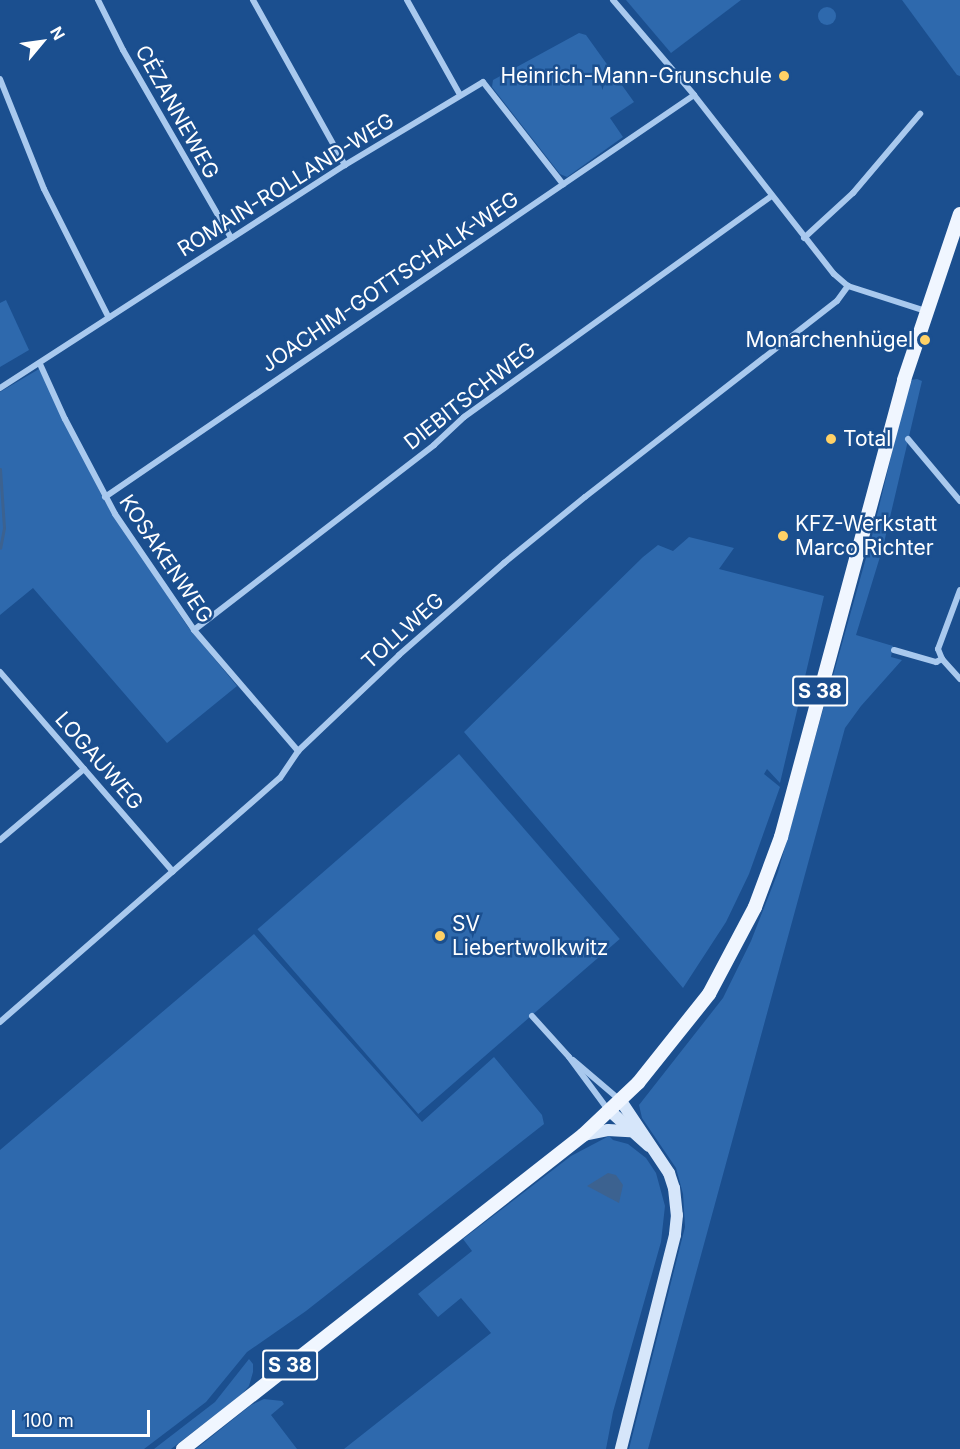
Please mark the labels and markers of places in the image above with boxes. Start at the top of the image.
place label: Heinrich-Mann-Grunschule [500,63,772,89]
marker: Heinrich-Mann-Grunschule [777,69,791,83]
place label: Monarchenhügel [746,327,913,353]
marker: Monarchenhügel [918,333,932,347]
place label: Total [843,426,891,452]
marker: Total [824,432,838,446]
place label: KFZ-Werkstatt Marco Richter [795,511,937,561]
marker: KFZ-Werkstatt Marco Richter [776,529,790,543]
place label: SV Liebertwolkwitz [452,911,608,961]
marker: SV Liebertwolkwitz [433,929,447,943]

